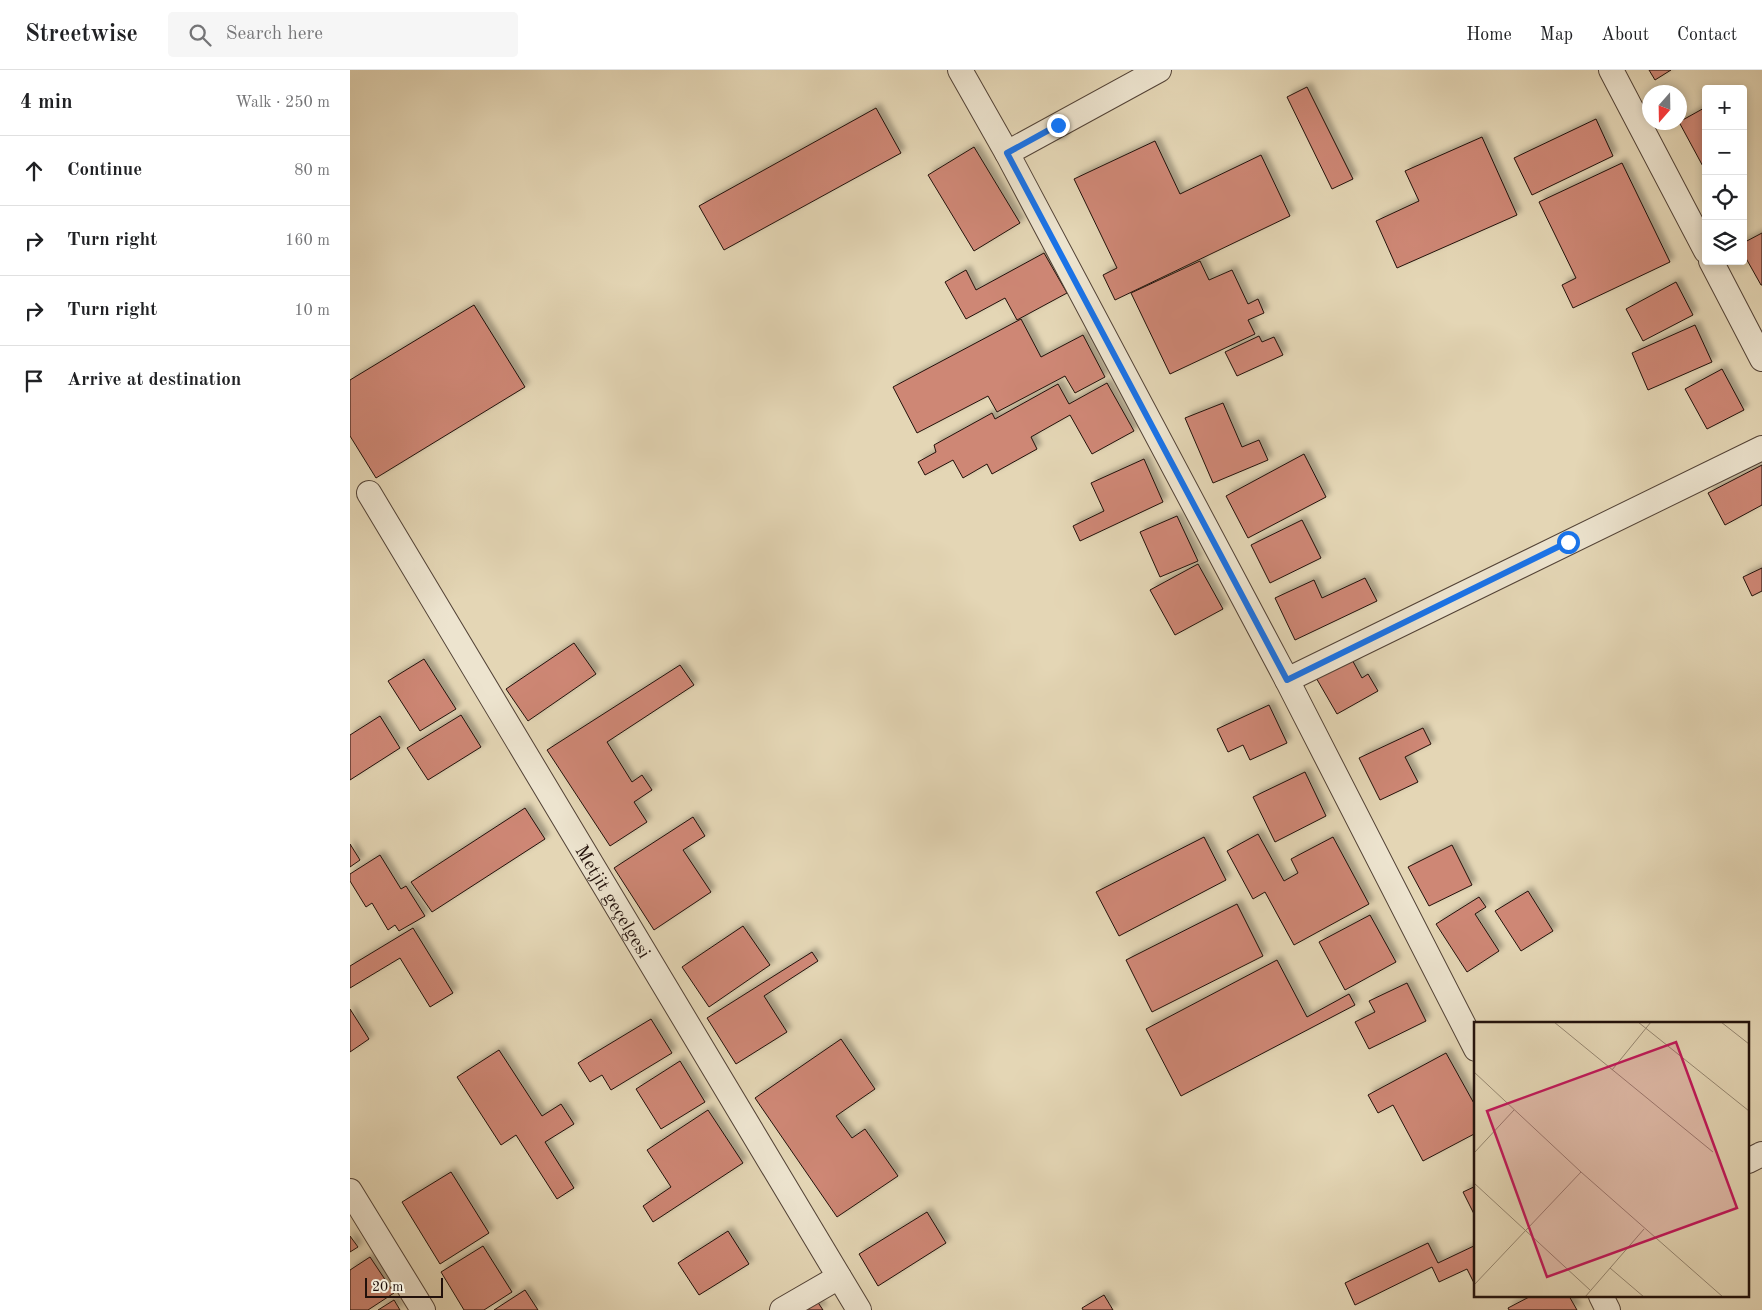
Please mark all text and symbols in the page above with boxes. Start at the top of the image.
search box [168,12,518,57]
icon: search [186,21,214,49]
text: Streetwise [25,23,138,47]
text: Search here [226,25,323,44]
text: Home [1466,26,1512,44]
text: Map [1540,26,1573,44]
text: About [1601,26,1649,44]
text: Contact [1677,26,1737,44]
north arrow [1642,85,1687,130]
map controls [1702,85,1747,265]
button: + [1702,85,1747,130]
text: 4 min [20,92,73,113]
text: Walk · 250 m [235,95,330,111]
route end [1047,114,1070,137]
button: − [1702,130,1747,175]
icon: ahead [20,157,48,185]
text: Continue [67,161,142,180]
text: 80 m [294,163,330,179]
button: locate [1702,175,1747,220]
button: layers [1702,220,1747,265]
icon: right [20,227,48,255]
text: Turn right [67,231,157,250]
text: 160 m [285,233,330,249]
icon: right [20,297,48,325]
text: Turn right [67,301,157,320]
text: 10 m [294,303,330,319]
icon: arrive [20,367,48,395]
text: Arrive at destination [67,371,241,390]
route start [1557,531,1580,554]
street label: Metjit geçelgesi [571,843,653,962]
inset map [1474,1022,1750,1298]
scale bar [365,1275,442,1298]
text: 20 m [372,1280,403,1294]

